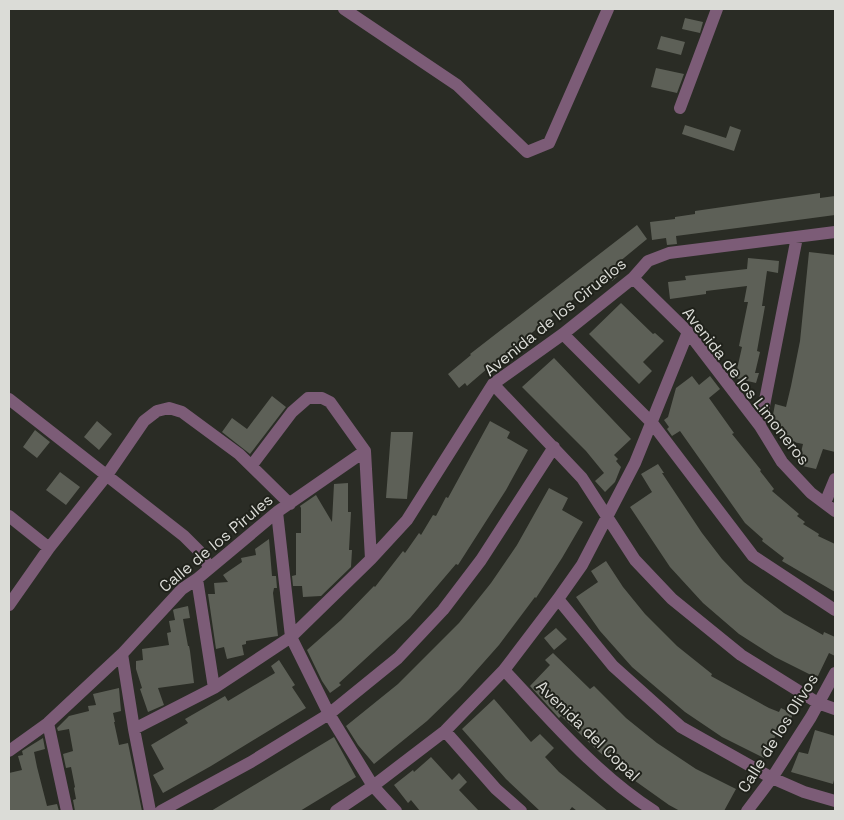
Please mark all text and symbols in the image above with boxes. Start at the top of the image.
street label: Avenida de los Ciruelos [480,253,630,381]
street label: Avenida de los Limoneros [678,303,814,469]
street label: Calle de los Pirules [155,489,277,597]
street label: Calle de los Olivos [733,670,823,796]
street label: Avenida del Copal [532,676,644,786]

